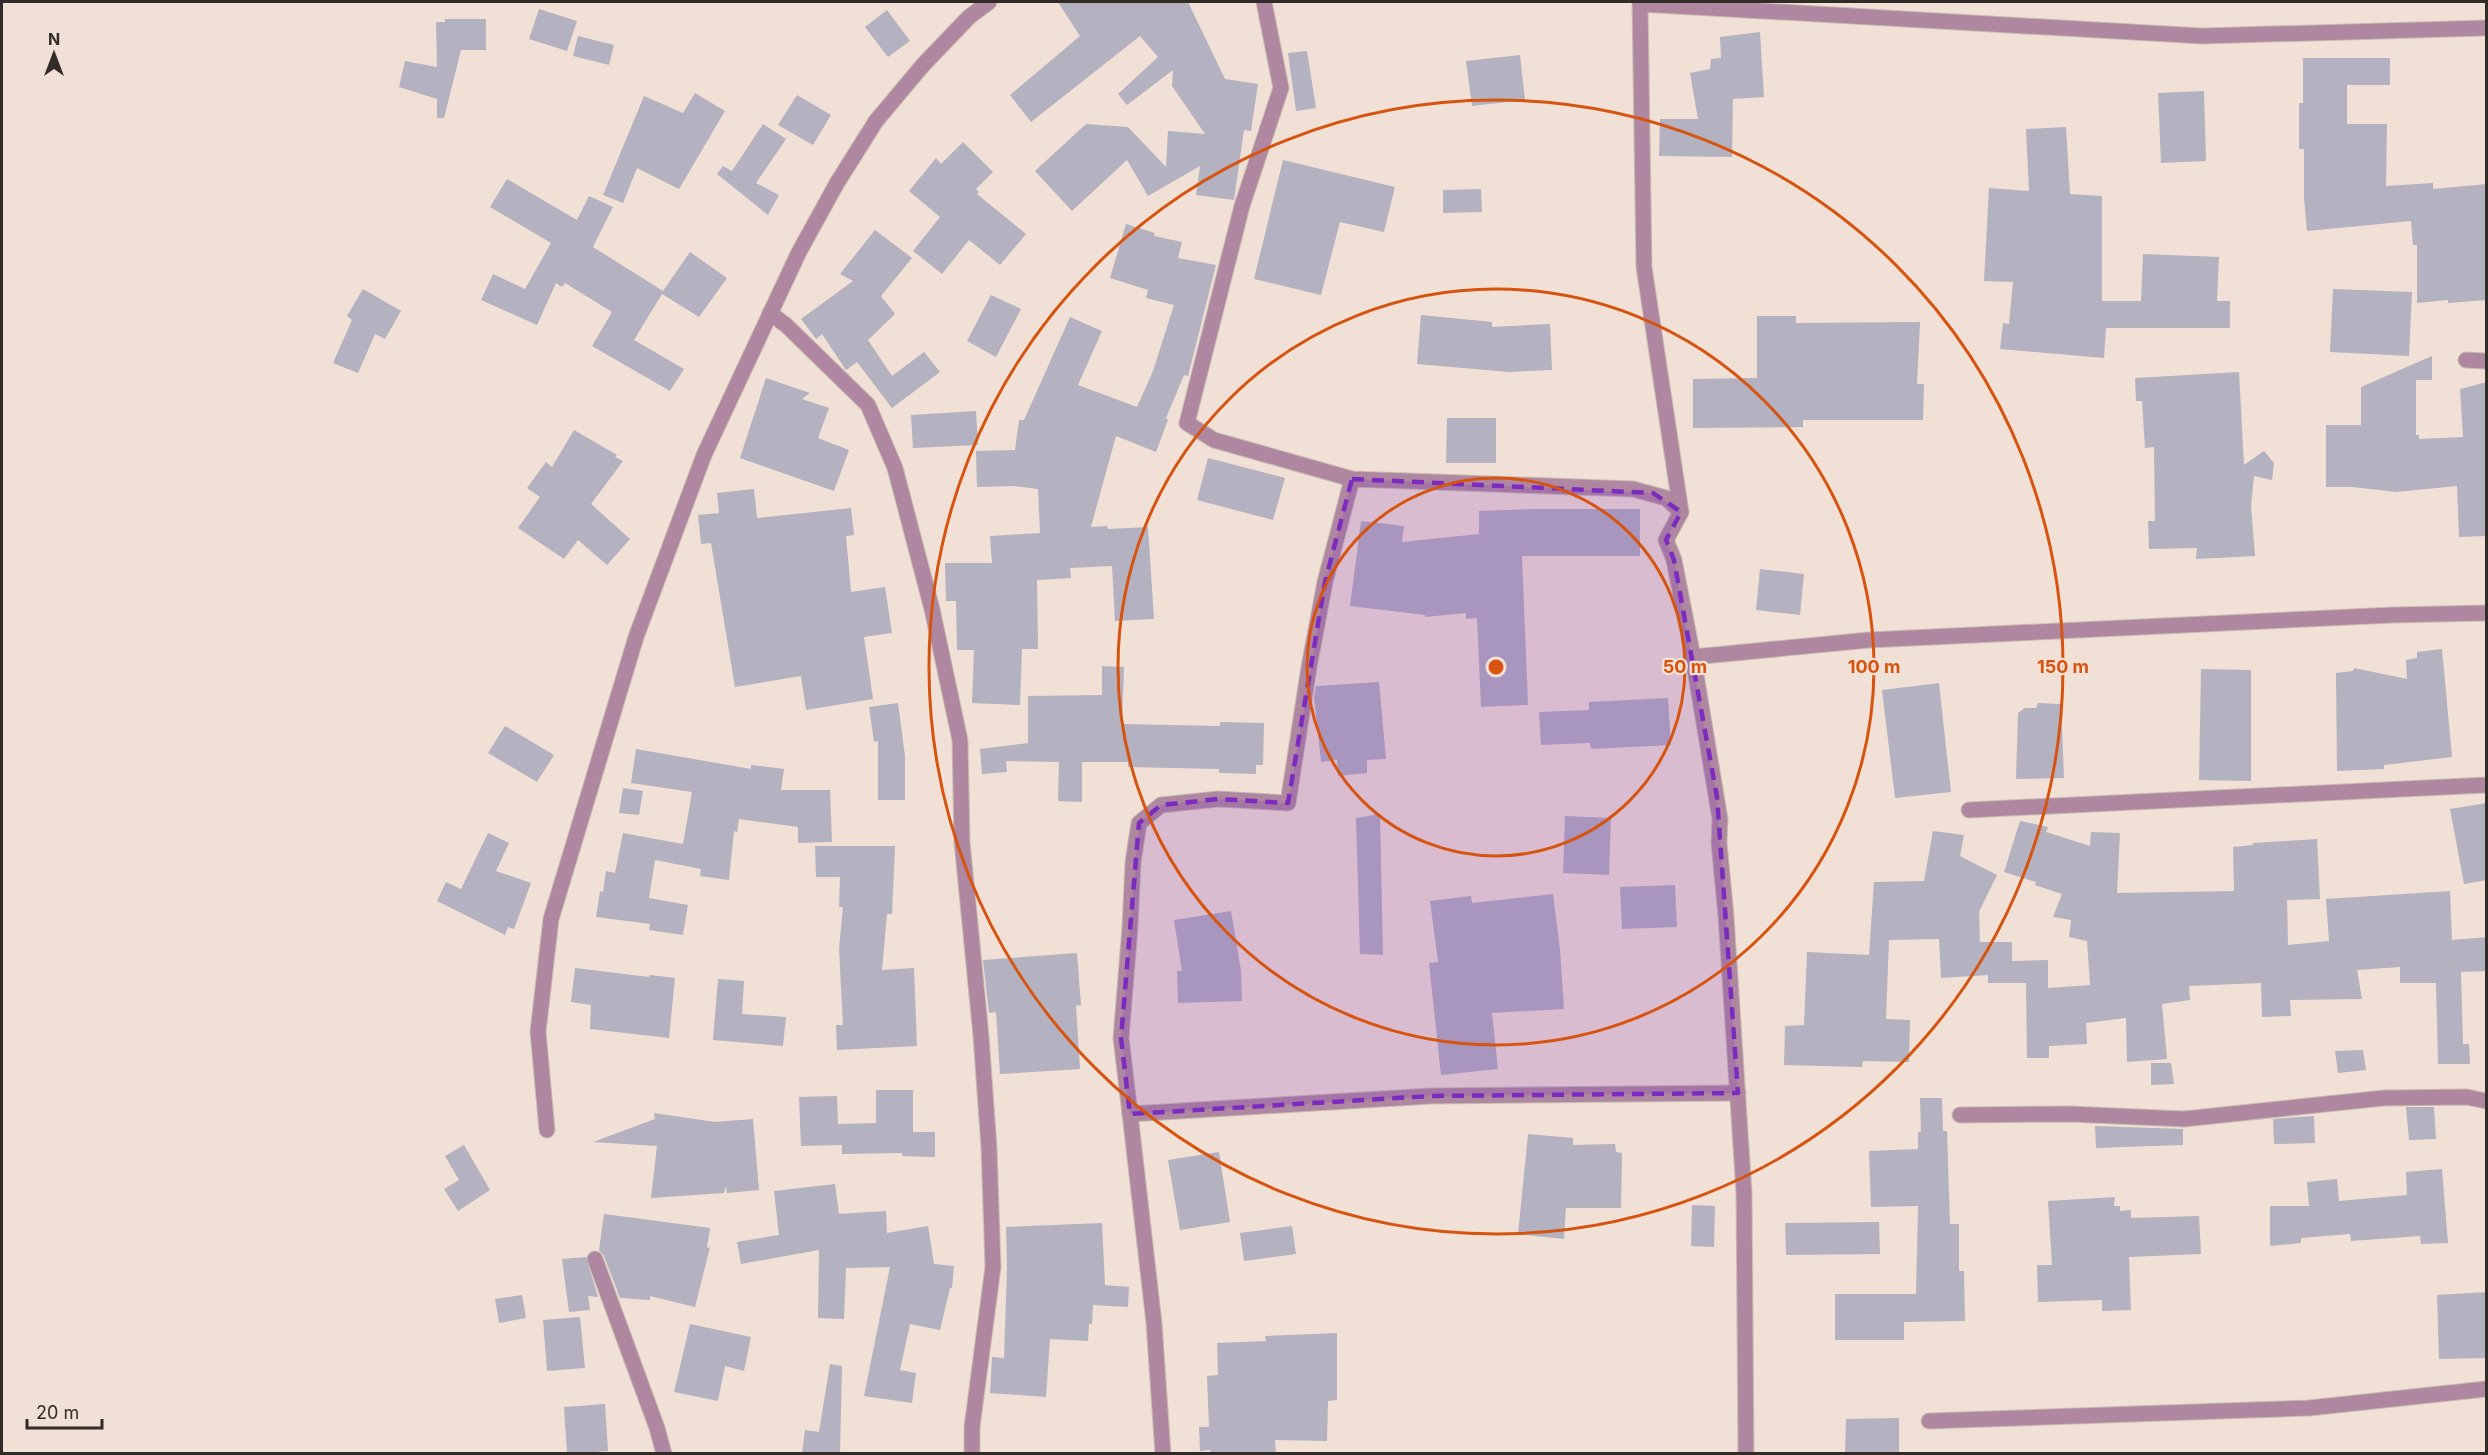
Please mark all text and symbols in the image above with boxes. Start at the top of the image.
north arrow [24,24,84,84]
text: N [48,29,60,49]
text: 50 m [1663,656,1707,677]
text: 100 m [1848,656,1900,677]
text: 150 m [2037,656,2089,677]
centre of rings [1486,657,1506,677]
scale bar [27,1392,102,1430]
text: 20 m [36,1402,79,1423]

